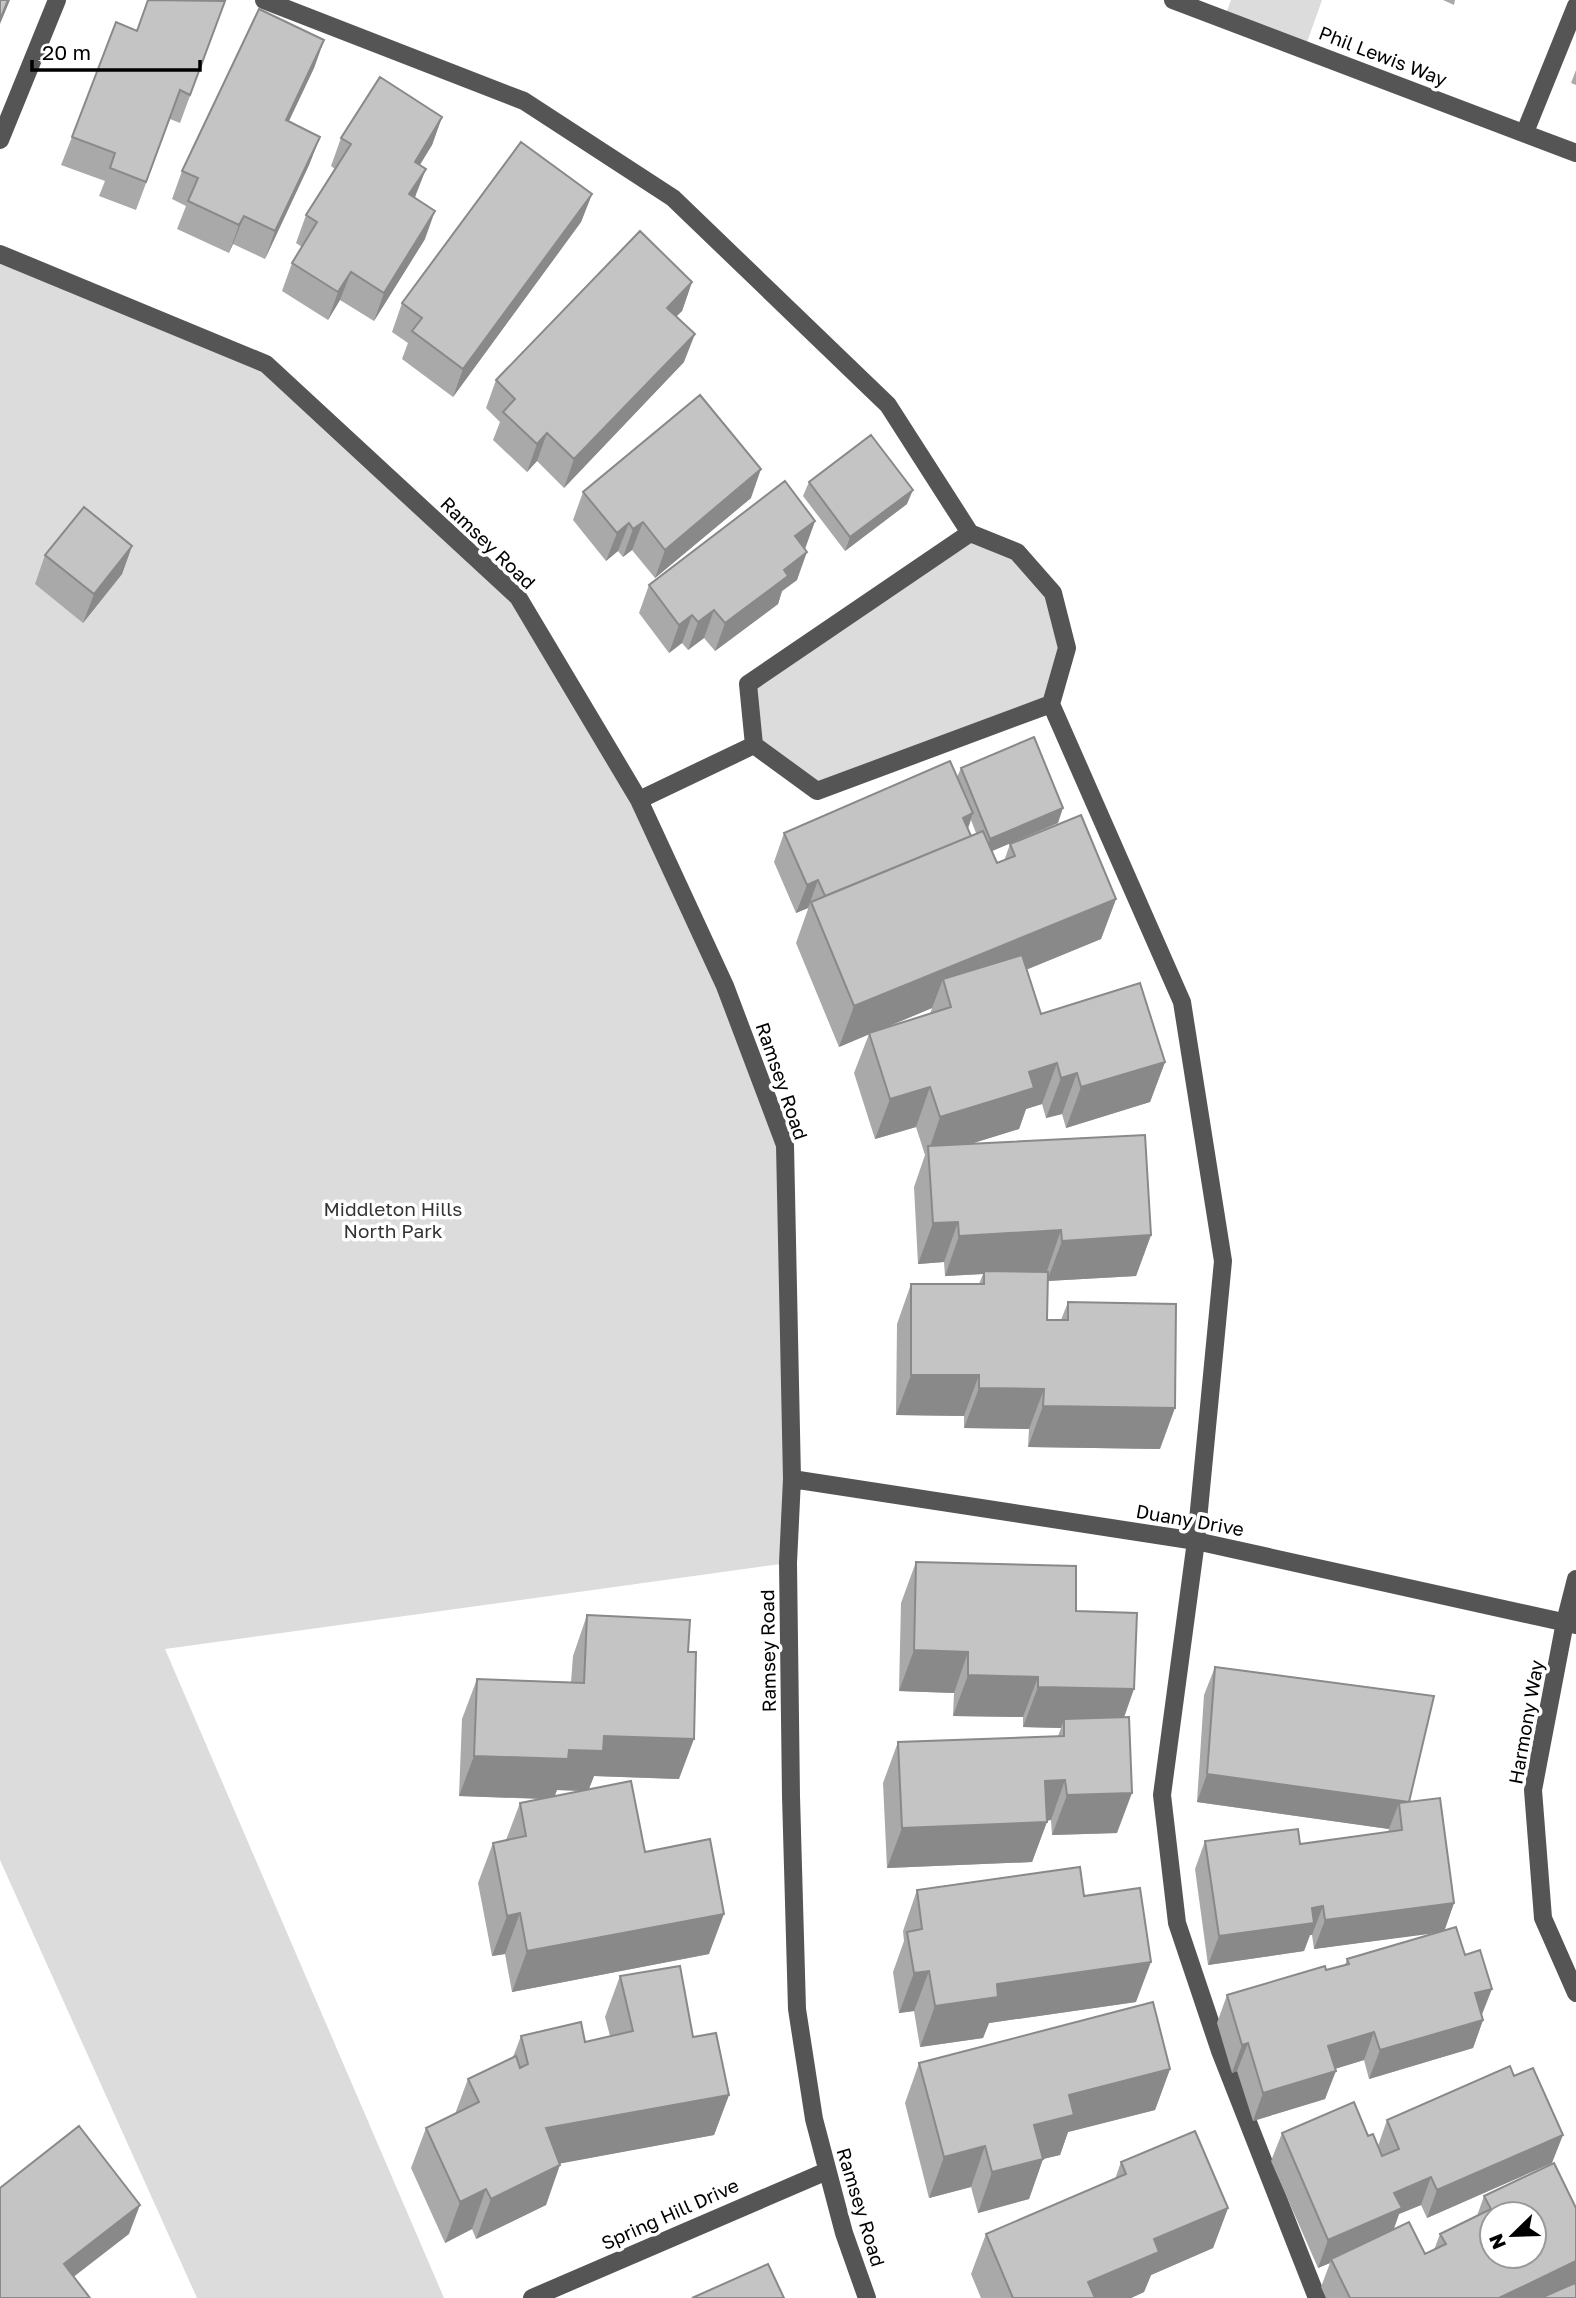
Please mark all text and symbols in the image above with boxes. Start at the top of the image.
street label: Phil Lewis Way [1316,21,1451,91]
scale bar [32,28,200,72]
text: 20 m [42,39,91,65]
street label: Ramsey Road [436,492,541,594]
street label: Ramsey Road [752,1019,813,1143]
park label: Middleton Hills North Park [324,1197,462,1242]
street label: Duany Drive [1134,1499,1246,1540]
street label: Ramsey Road [755,1589,780,1713]
street label: Harmony Way [1503,1658,1548,1786]
street label: Ramsey Road [833,2145,890,2269]
street label: Spring Hill Drive [598,2173,742,2254]
north arrow [1478,2200,1548,2270]
text: N [1483,2231,1510,2253]

